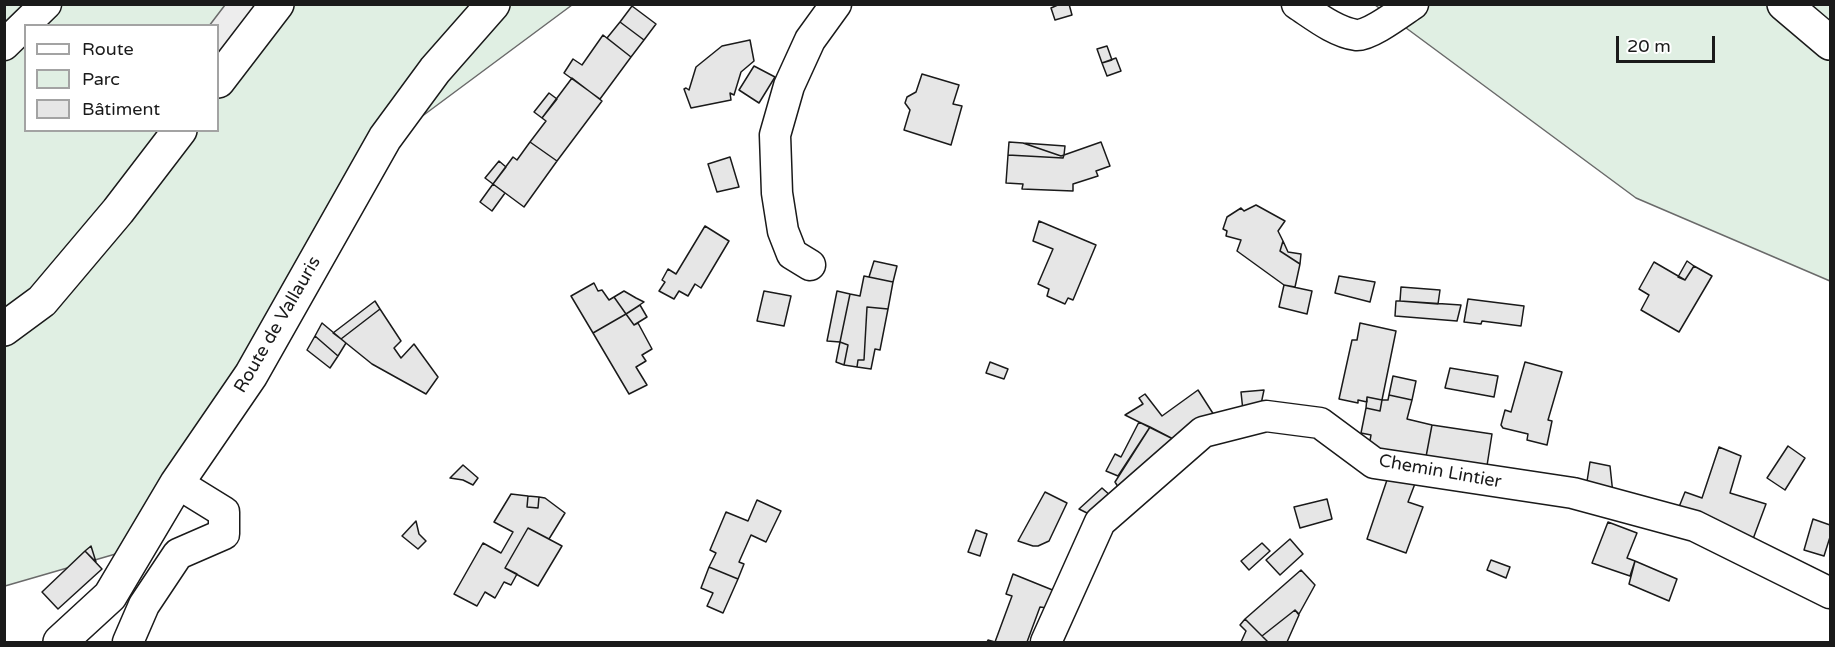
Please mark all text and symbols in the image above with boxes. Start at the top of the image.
legend [24,24,219,132]
scale bar [1619,24,1718,62]
text: 20 m [1627,35,1671,57]
text: Route [82,38,134,60]
text: Parc [82,68,120,90]
text: Bâtiment [82,98,160,120]
street label: Route de Vallauris [230,253,326,397]
street label: Chemin Lintier [1377,451,1503,493]

